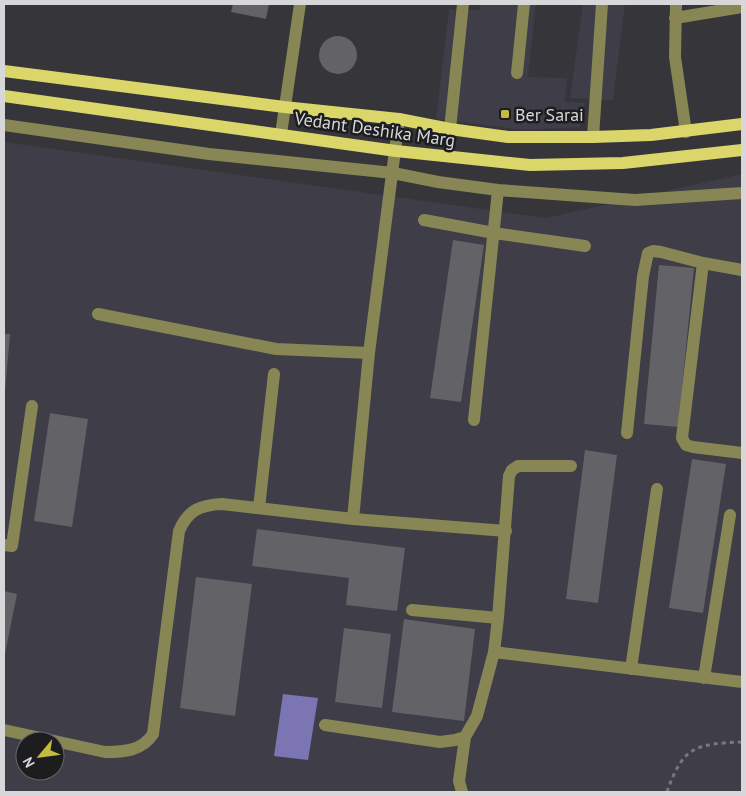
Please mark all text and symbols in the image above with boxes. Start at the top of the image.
place label: Ber Sarai [515,103,584,126]
street label: Vedant Deshika Marg [292,106,457,152]
marker: Ber Sarai [499,108,511,120]
north arrow [15,731,65,781]
text: N [19,754,39,771]

